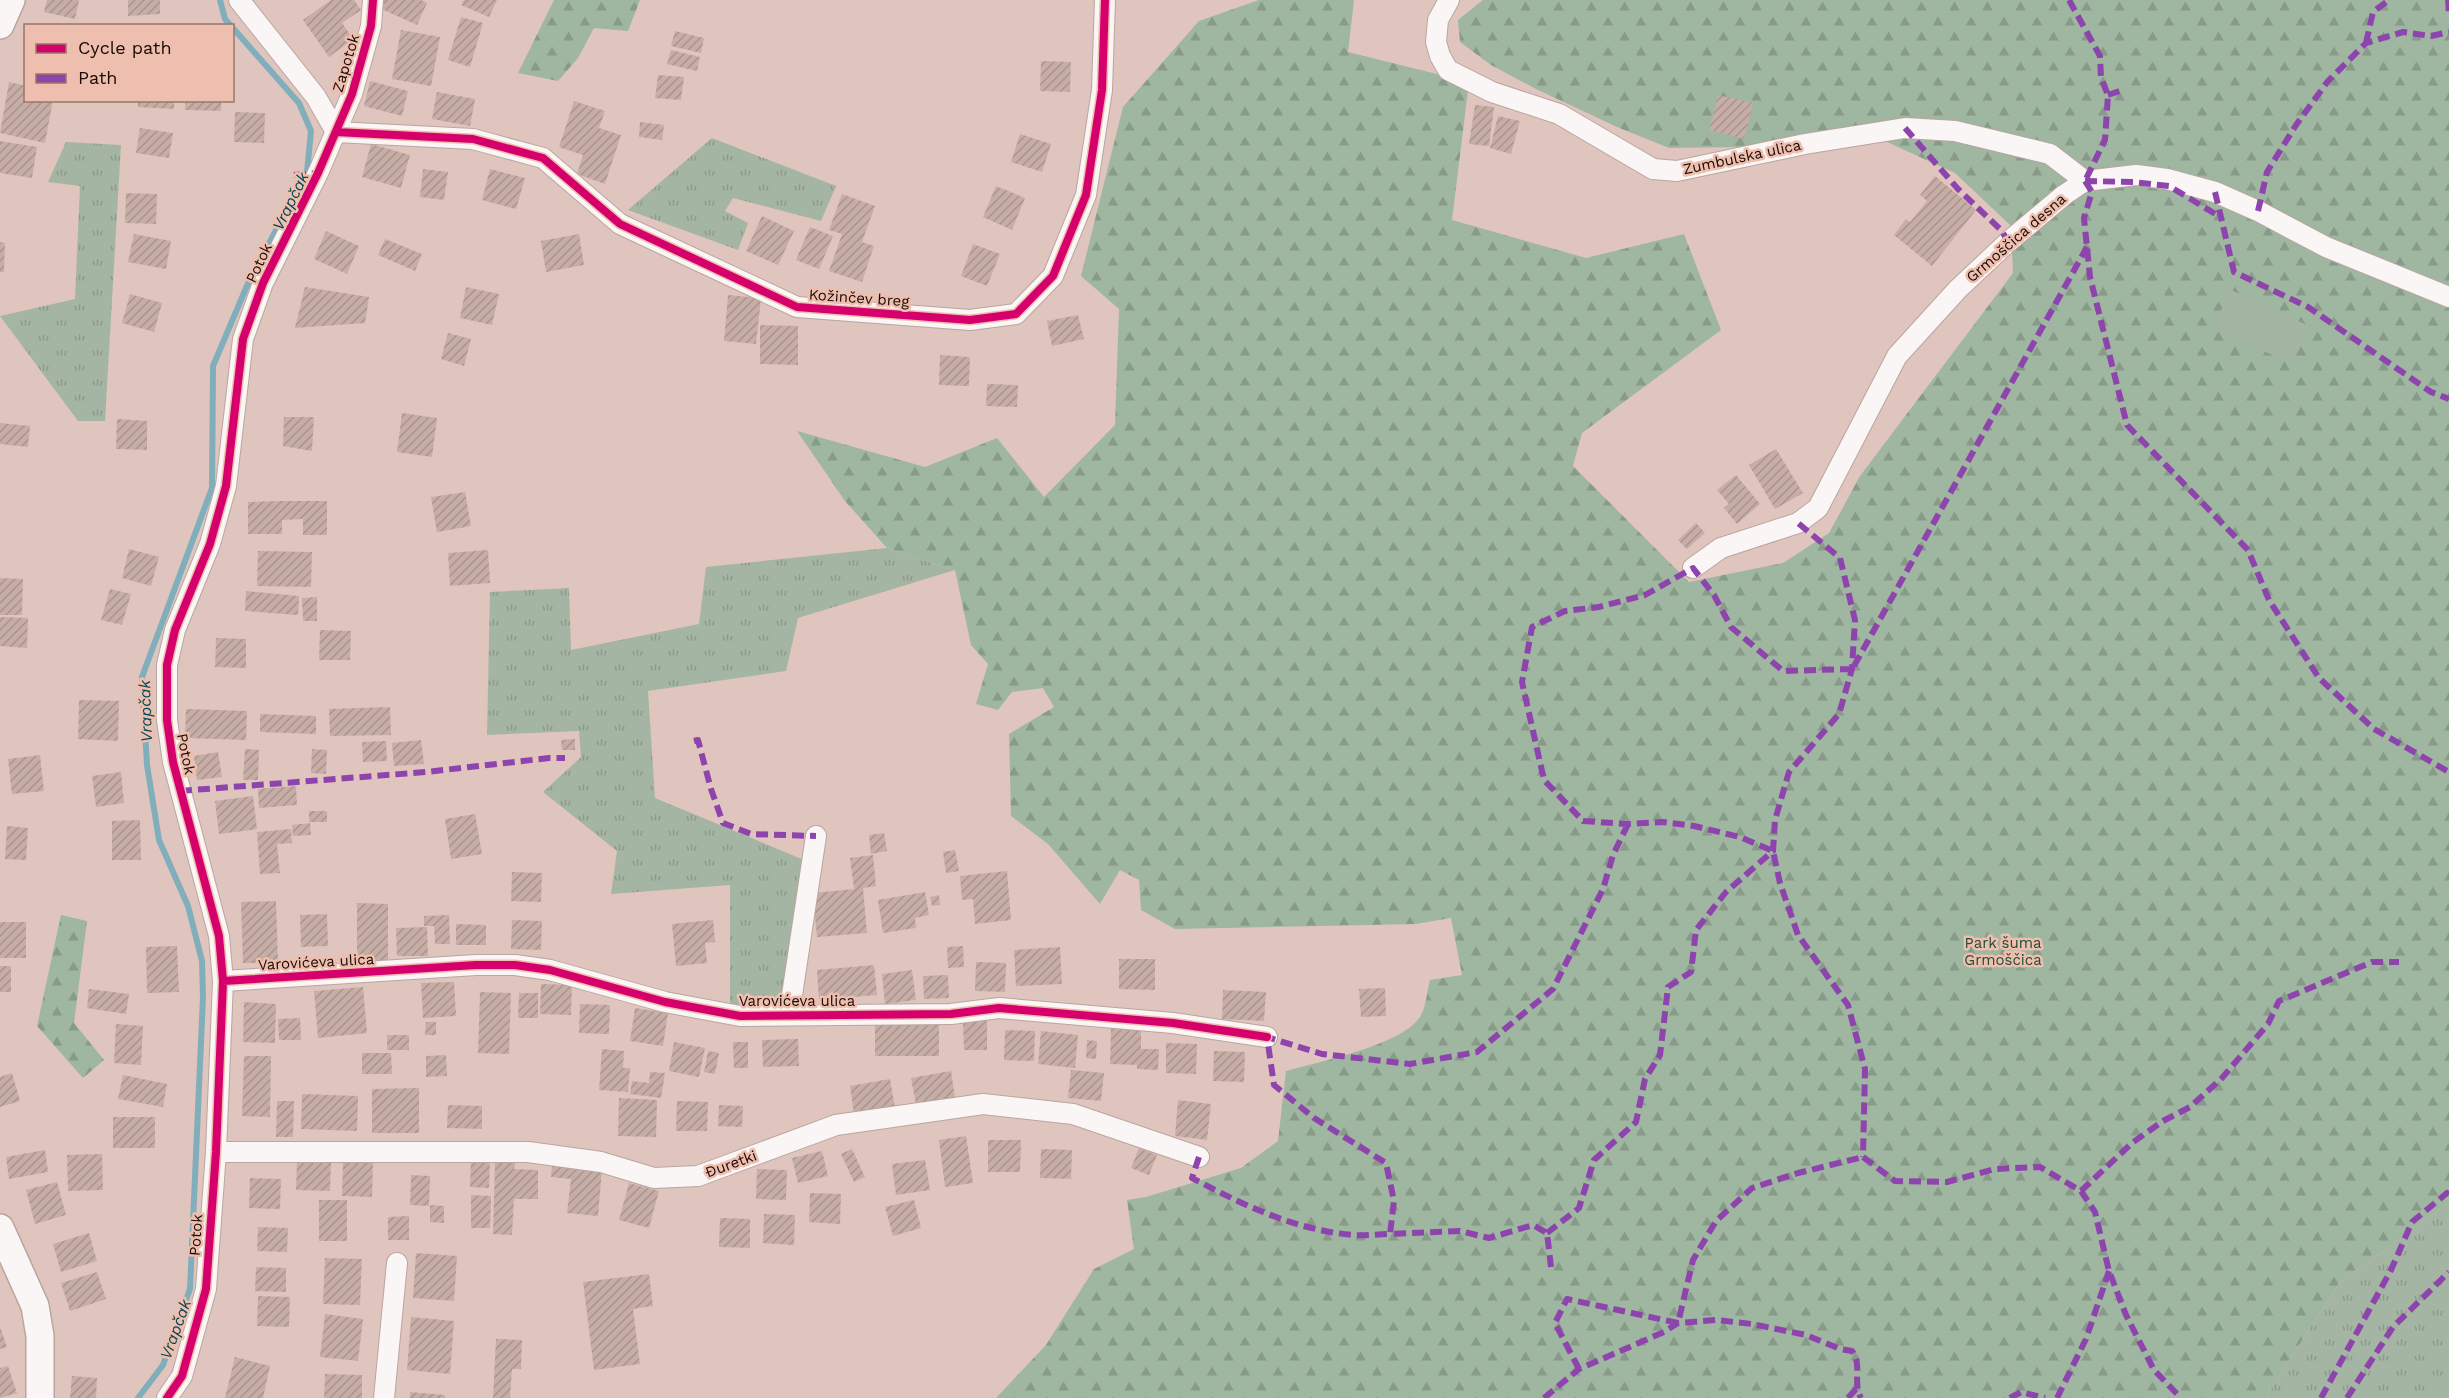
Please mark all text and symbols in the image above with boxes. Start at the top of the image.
legend [24,24,234,102]
street label: Zapotok [329,31,364,94]
text: Cycle path [78,37,172,58]
text: Path [78,67,118,88]
street label: Zumbulska ulica [1681,136,1803,178]
water label: Vrapčak [268,168,313,233]
street label: Grmoščica desna [1963,190,2070,286]
street label: Potok [242,240,276,286]
street label: Kožinčev breg [808,286,910,310]
water label: Vrapčak [135,678,156,742]
street label: Potok [173,732,199,777]
park label: Park šuma Grmoščica [1964,934,2042,969]
street label: Varovićeva ulica [257,950,375,974]
street label: Varovićeva ulica [739,992,856,1010]
street label: Đuretki [703,1146,759,1182]
street label: Potok [186,1213,206,1256]
water label: Vrapčak [156,1295,195,1362]

